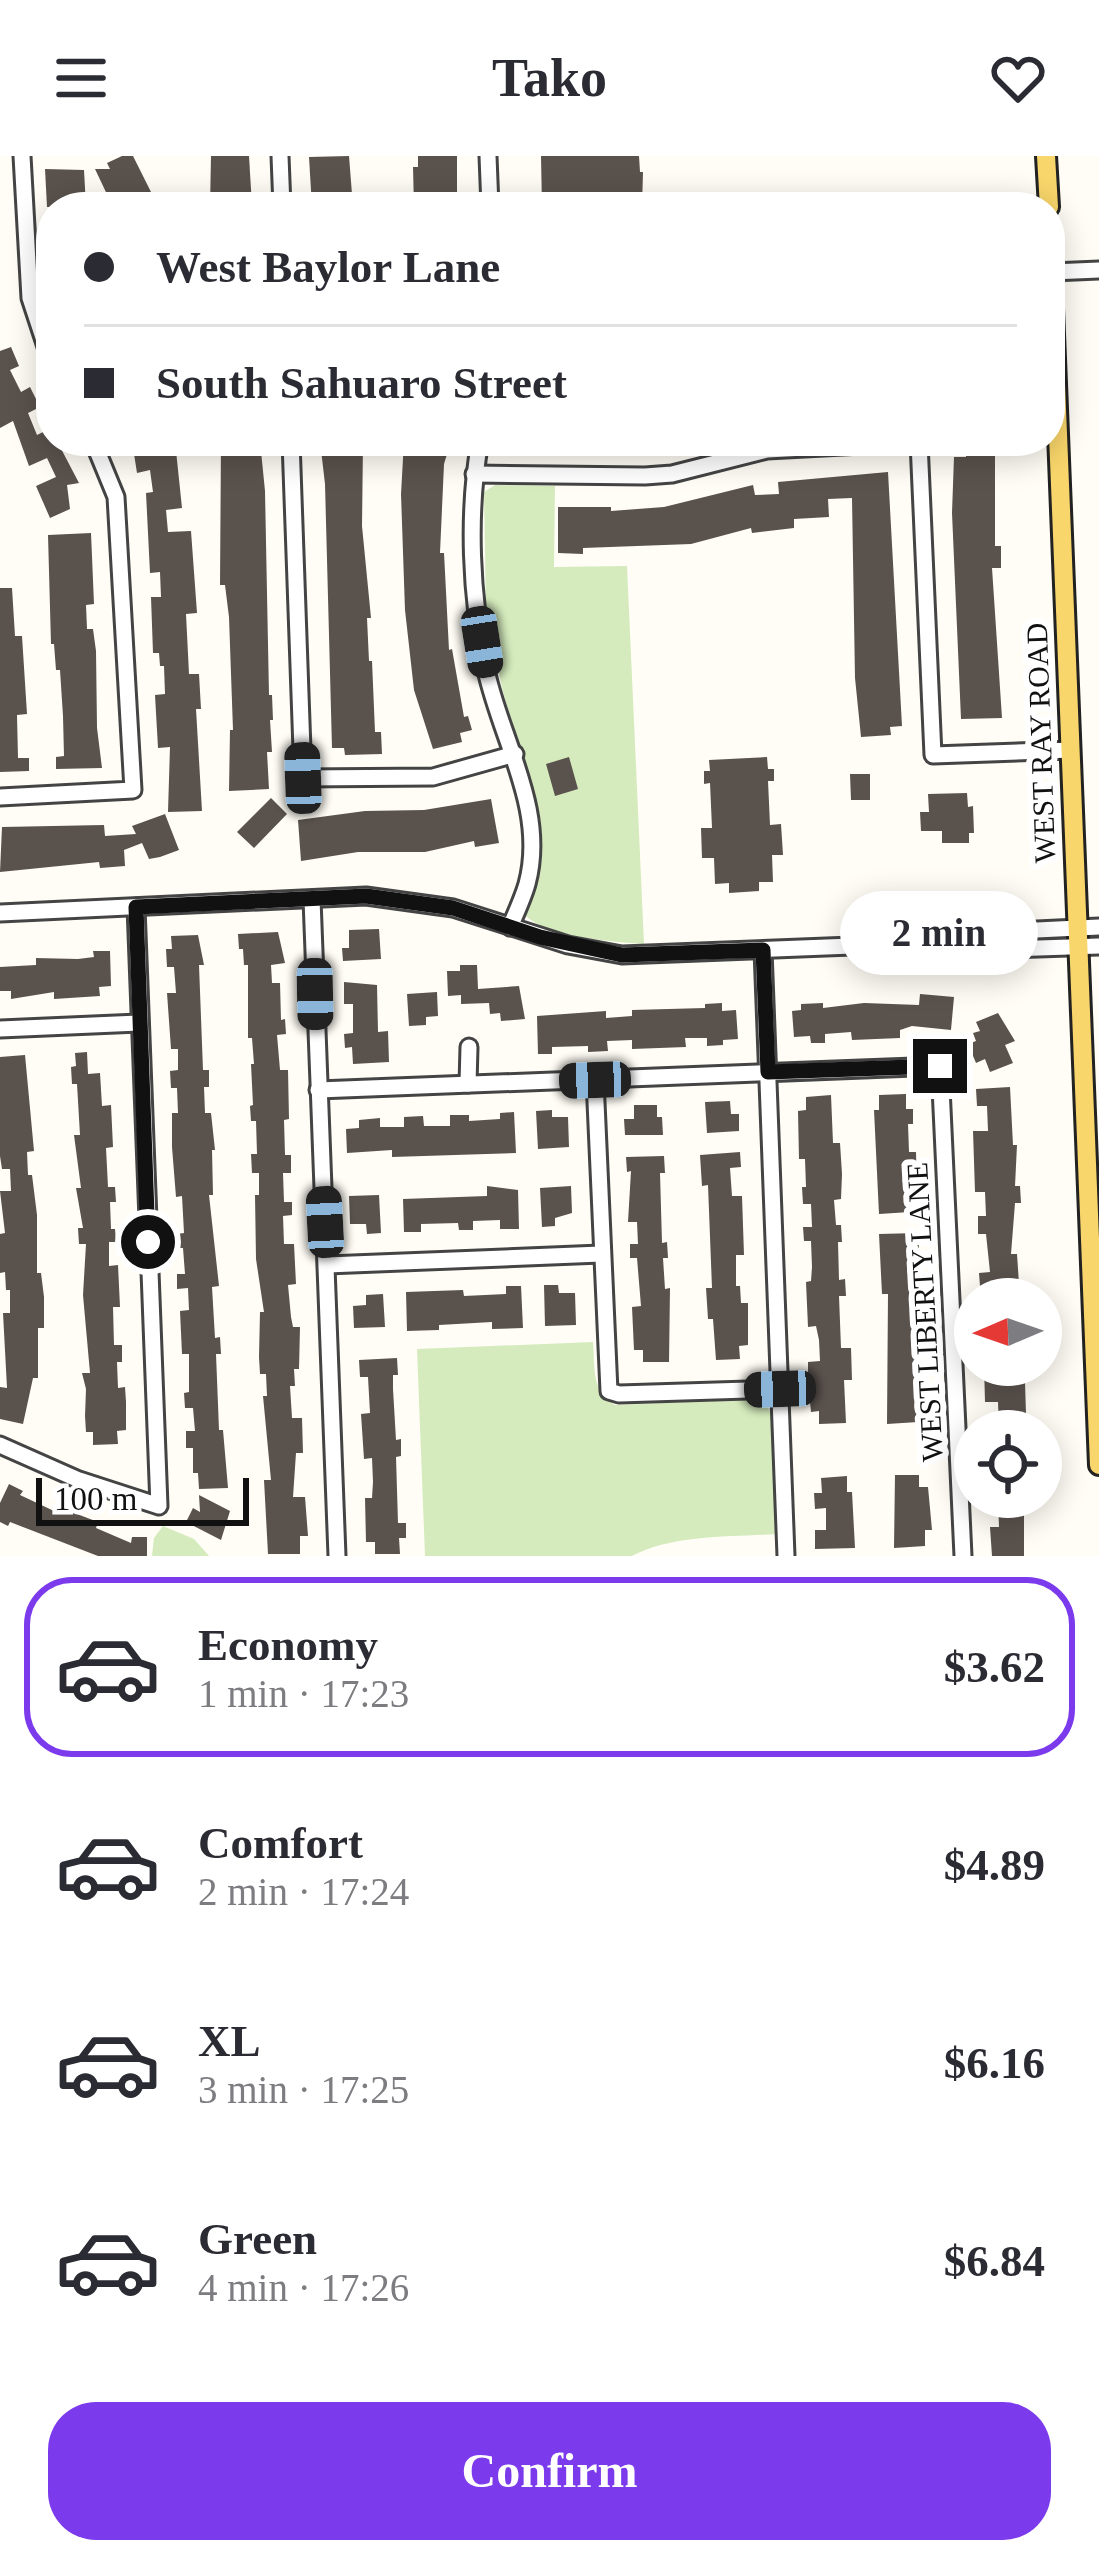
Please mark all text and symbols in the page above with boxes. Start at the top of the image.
icon: menu [48,45,114,111]
icon: heart [985,45,1051,111]
text: Tako [492,48,607,108]
text: West Baylor Lane [156,242,500,292]
text: South Sahuaro Street [156,358,567,408]
car [459,604,505,680]
street label: WEST RAY ROAD [1020,622,1061,864]
car [284,741,322,815]
callout: 2 min [841,892,1039,976]
text: 2 min [892,911,986,954]
car [296,958,334,1030]
route end [913,1039,967,1093]
car [558,1061,632,1099]
street label: WEST LIBERTY LANE [900,1161,949,1463]
car [305,1185,345,1259]
route start [121,1215,175,1269]
north arrow [954,1278,1062,1386]
map controls [954,1278,1062,1518]
car [743,1370,817,1408]
button: locate [954,1410,1062,1518]
scale bar [36,1472,249,1525]
text: 100 m [54,1481,137,1517]
icon: car [54,1613,162,1721]
text: Economy [198,1620,378,1670]
text: $3.62 [944,1642,1045,1692]
text: 1 min · 17:23 [198,1672,409,1715]
icon: car [54,1811,162,1919]
text: Comfort [198,1818,363,1868]
text: $4.89 [944,1840,1045,1890]
text: 2 min · 17:24 [198,1870,409,1913]
icon: car [54,2009,162,2117]
text: XL [198,2016,261,2066]
text: $6.16 [944,2038,1045,2088]
text: 3 min · 17:25 [198,2068,409,2111]
icon: car [54,2207,162,2315]
text: Green [198,2214,317,2264]
text: $6.84 [944,2236,1045,2286]
text: 4 min · 17:26 [198,2266,409,2309]
button: Confirm [48,2402,1051,2540]

